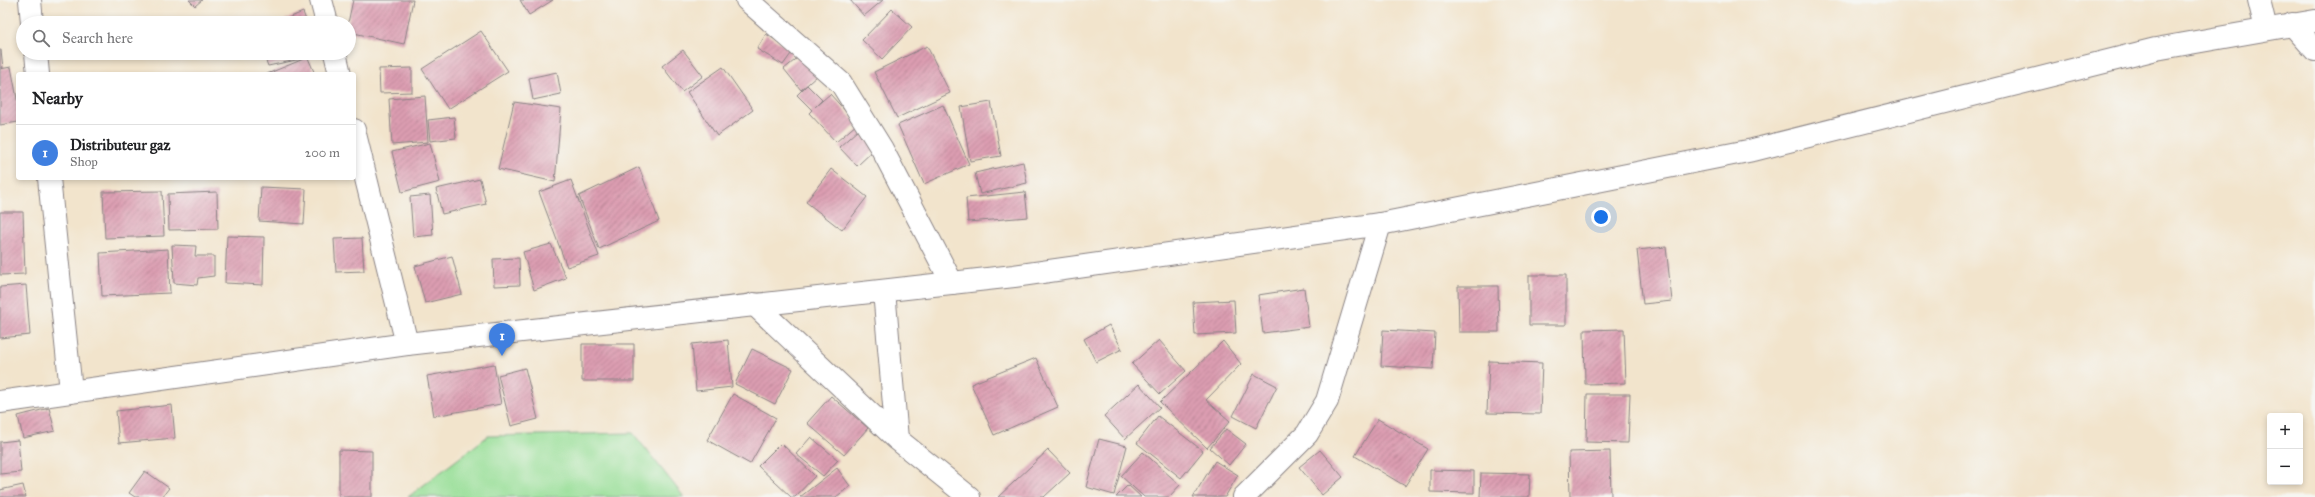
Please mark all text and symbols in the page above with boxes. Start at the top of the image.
search box [16,16,356,60]
icon: search [30,27,52,49]
text: Search here [62,29,133,47]
text: Nearby [32,88,83,109]
text: Distributeur gaz [70,136,170,154]
text: 1 [42,145,48,161]
text: 200 m [305,145,340,161]
text: Shop [70,154,98,170]
your location [1591,207,1611,227]
pin: 1 [489,323,515,356]
map controls [2267,413,2303,485]
button: + [2267,413,2303,449]
button: − [2267,449,2303,485]

